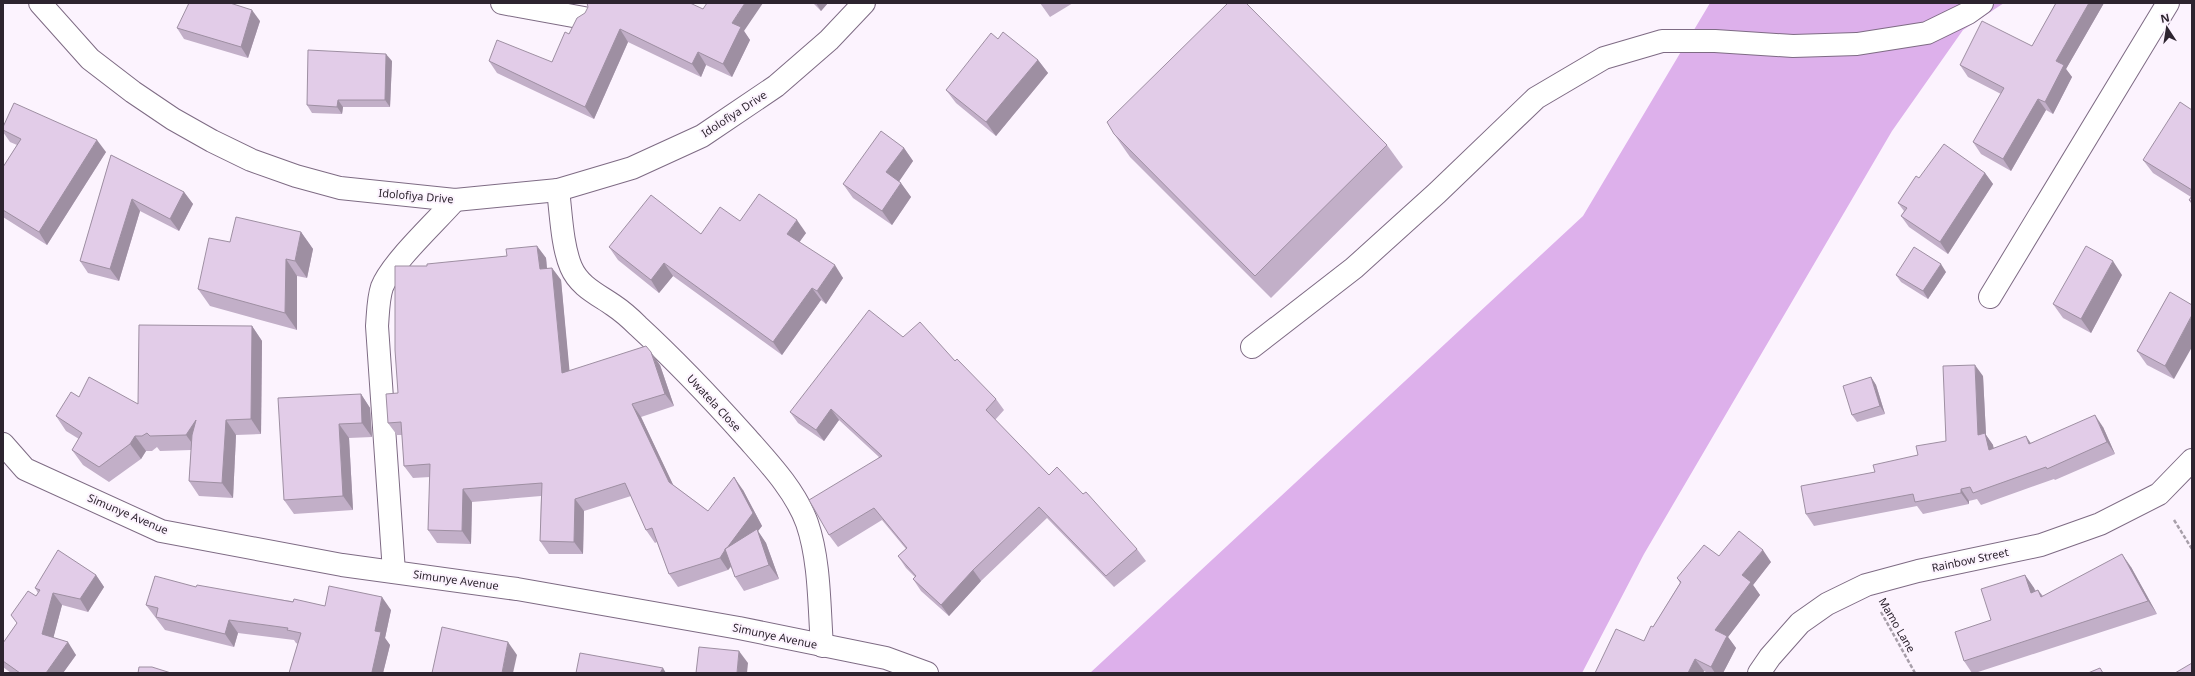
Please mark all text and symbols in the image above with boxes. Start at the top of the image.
north arrow [2147,8,2187,48]
text: N [2159,9,2171,26]
street label: Idolofiya Drive [698,87,769,140]
street label: Idolofiya Drive [378,185,454,206]
street label: Uwatela Close [684,371,745,434]
street label: Simunye Avenue [86,490,171,537]
street label: Rainbow Street [1930,544,2010,575]
street label: Simunye Avenue [412,566,500,593]
street label: Mamo Lane [1876,595,1919,655]
street label: Simunye Avenue [731,619,819,652]

